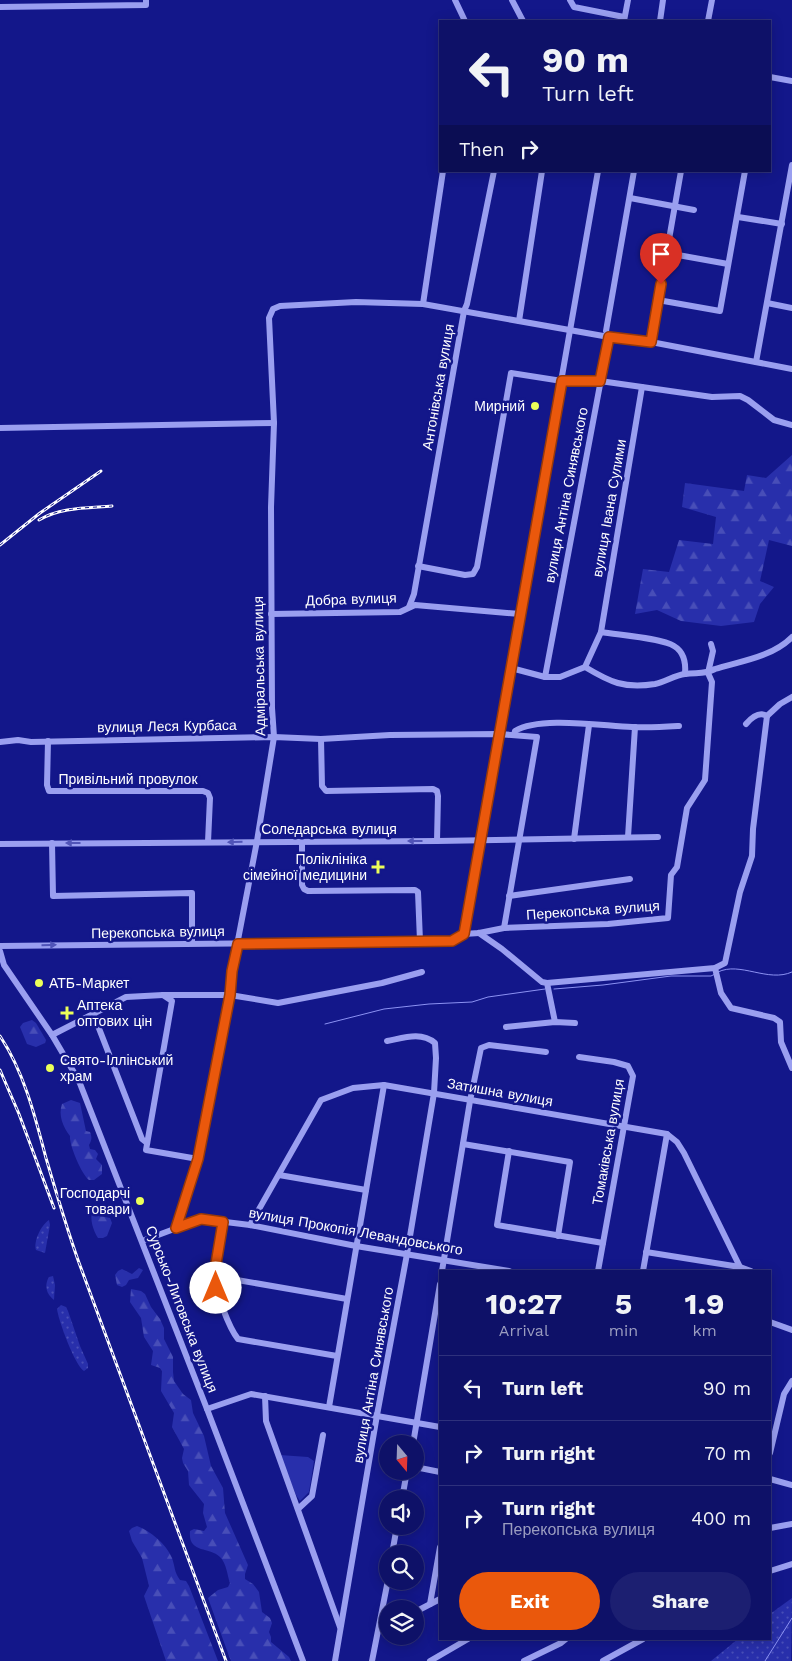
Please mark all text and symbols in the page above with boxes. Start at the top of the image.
text: 90 m [542,39,629,81]
icon: left [459,40,524,105]
text: Turn left [542,81,634,106]
icon: right [515,135,543,163]
text: Then [459,138,505,161]
pin [640,233,682,284]
icon: arrive [647,240,675,268]
street label: Антонівська вулиця [419,323,457,451]
place label: Мирний [474,398,525,414]
marker: Мирний [529,400,541,412]
street label: вулиця Антіна Синявського [541,406,591,584]
street label: вулиця Івана Сулими [589,438,629,578]
street label: Добра вулиця [305,589,397,609]
street label: Адміральська вулиця [250,596,268,736]
street label: вулиця Леся Курбаса [97,717,237,735]
street label: Привільний провулок [58,771,198,787]
street label: Соледарська вулиця [261,821,397,837]
one-way arrow [407,837,423,845]
one-way arrow [227,838,243,846]
one-way arrow [65,839,81,847]
place label: Поліклініка сімейної медицини [243,851,367,883]
marker: Поліклініка сімейної медицини [371,860,385,874]
street label: Перекопська вулиця [526,897,660,923]
street label: Перекопська вулиця [91,923,225,941]
one-way arrow [41,941,57,949]
place label: АТБ-Маркет [49,975,130,991]
marker: АТБ-Маркет [33,977,45,989]
place label: Аптека оптових цін [77,997,152,1029]
marker: Аптека оптових цін [61,1007,73,1019]
place label: Свято-Іллінський храм [60,1052,173,1084]
marker: Свято-Іллінський храм [44,1062,56,1074]
street label: Затишна вулиця [446,1075,554,1109]
street label: Томаківська вулиця [589,1078,627,1206]
place label: Господарчі товари [60,1185,130,1217]
marker: Господарчі товари [134,1195,146,1207]
street label: вулиця Прокопія Левандовського [248,1204,464,1258]
street label: Сурсько-Литовська вулиця [143,1223,221,1395]
position arrow [189,1261,241,1313]
street label: вулиця Антіна Синявського [350,1285,396,1464]
text: 10:27 [485,1286,562,1321]
text: 5 [615,1286,632,1321]
text: 1.9 [684,1286,725,1321]
text: Arrival [499,1321,549,1340]
text: min [609,1321,638,1340]
text: km [692,1321,717,1340]
icon: left [459,1374,487,1402]
text: Turn left [502,1377,583,1400]
text: 90 m [703,1377,751,1400]
north arrow [379,1435,424,1480]
map controls [379,1435,424,1645]
icon: right [459,1439,487,1467]
text: Turn right [502,1442,595,1465]
text: 70 m [704,1442,751,1465]
button: sound [379,1490,424,1535]
text: Turn right [502,1497,595,1520]
icon: right [459,1504,487,1532]
text: 400 m [691,1507,751,1530]
text: Перекопська вулиця [502,1520,655,1539]
button: search [379,1545,424,1590]
button: Exit [459,1572,600,1630]
button: Share [610,1572,751,1630]
button: layers [379,1600,424,1645]

